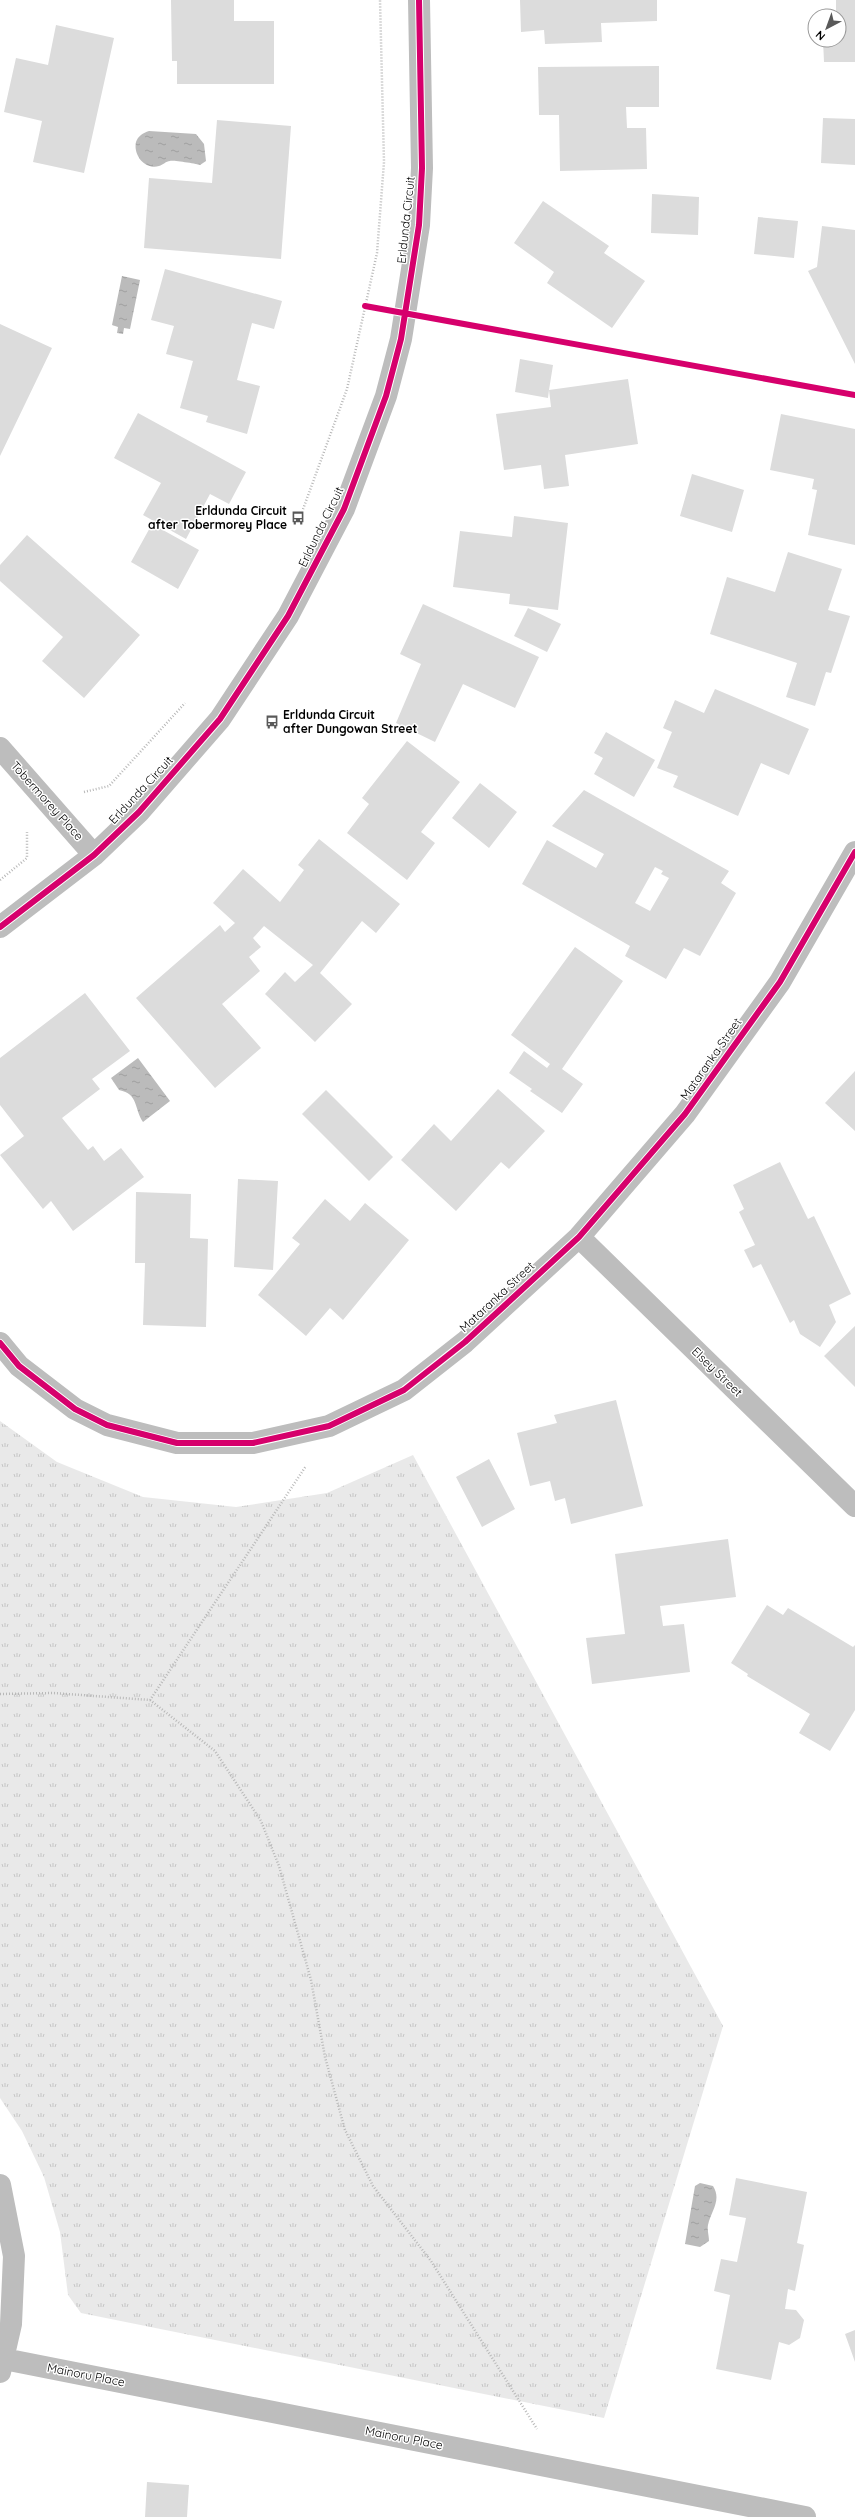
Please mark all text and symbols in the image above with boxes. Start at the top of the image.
north arrow [807,8,847,48]
text: N [813,28,828,43]
street label: Erldunda Circuit [393,176,418,264]
street label: Erldunda Circuit [295,484,346,569]
place label: Erldunda Circuit after Tobermorey Place [148,503,287,532]
bus stop icon: Erldunda Circuit after Tobermorey Place [290,510,306,526]
place label: Erldunda Circuit after Dungowan Street [283,707,417,736]
bus stop icon: Erldunda Circuit after Dungowan Street [264,714,280,730]
street label: Erldunda Circuit [105,753,176,827]
street label: Tobermorey Place [8,758,87,843]
street label: Mataranka Street [677,1015,745,1103]
street label: Mataranka Street [456,1258,537,1335]
street label: Elsey Street [689,1344,746,1400]
street label: Mainoru Place [46,2360,126,2389]
street label: Mainoru Place [364,2423,444,2452]

